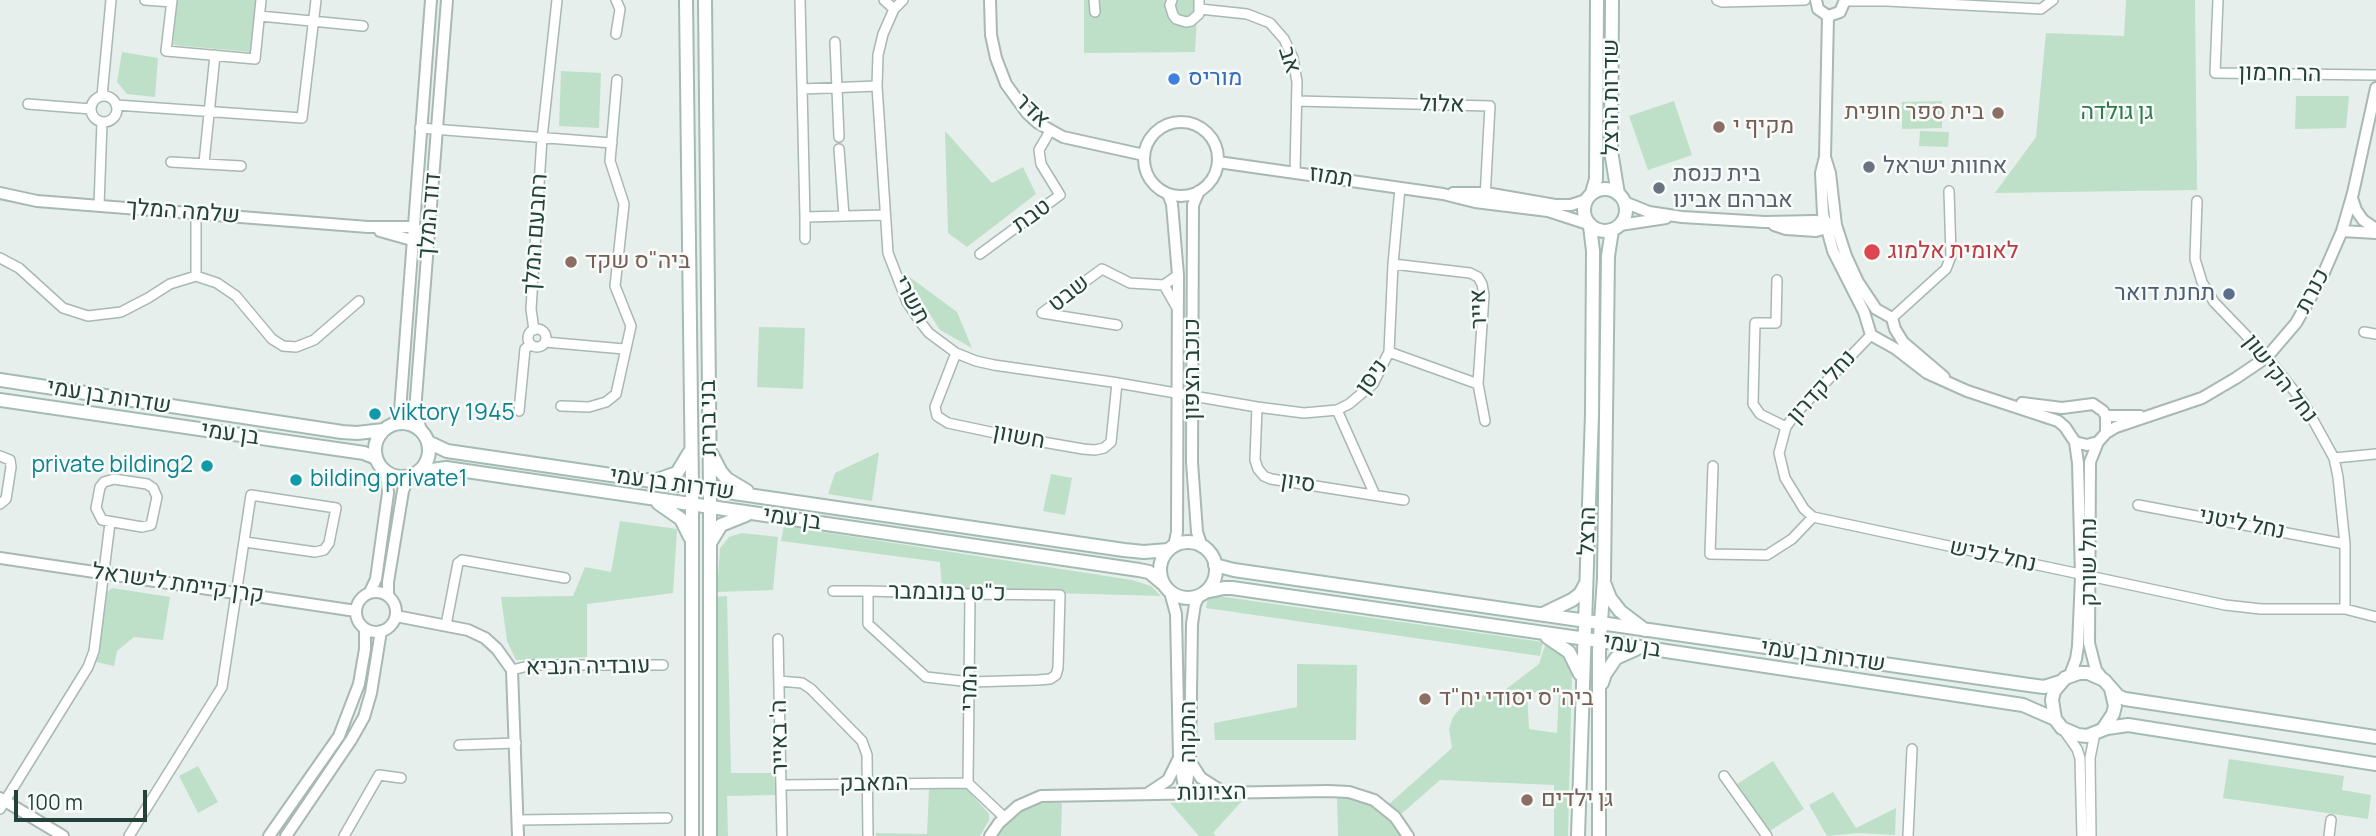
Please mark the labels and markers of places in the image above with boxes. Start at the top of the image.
place label: מוריס [1188,65,1242,93]
marker: מוריס [1166,71,1182,87]
place label: בית ספר חופית [1845,99,1984,127]
marker: בית ספר חופית [1990,105,2006,121]
place label: מקיף י [1733,113,1794,141]
marker: מקיף י [1711,119,1727,135]
place label: אחוות ישראל [1883,153,2007,181]
marker: אחוות ישראל [1861,159,1877,175]
place label: בית כנסת אברהם אבינו [1673,161,1793,215]
marker: בית כנסת אברהם אבינו [1651,180,1667,196]
place label: לאומית אלמוג [1888,238,2019,266]
marker: לאומית אלמוג [1862,242,1882,262]
place label: ביה"ס שקד [585,248,690,276]
marker: ביה"ס שקד [563,254,579,270]
place label: תחנת דואר [2115,280,2215,308]
marker: תחנת דואר [2221,286,2237,302]
place label: viktory 1945 [389,400,515,428]
marker: viktory 1945 [367,406,383,422]
place label: private bilding2 [31,452,193,480]
marker: private bilding2 [199,458,215,474]
place label: bilding private1 [310,466,467,494]
marker: bilding private1 [288,472,304,488]
place label: ביה"ס יסודי יח"ד [1439,685,1594,713]
marker: ביה"ס יסודי יח"ד [1417,691,1433,707]
place label: גן ילדים [1541,786,1613,814]
marker: גן ילדים [1519,792,1535,808]

